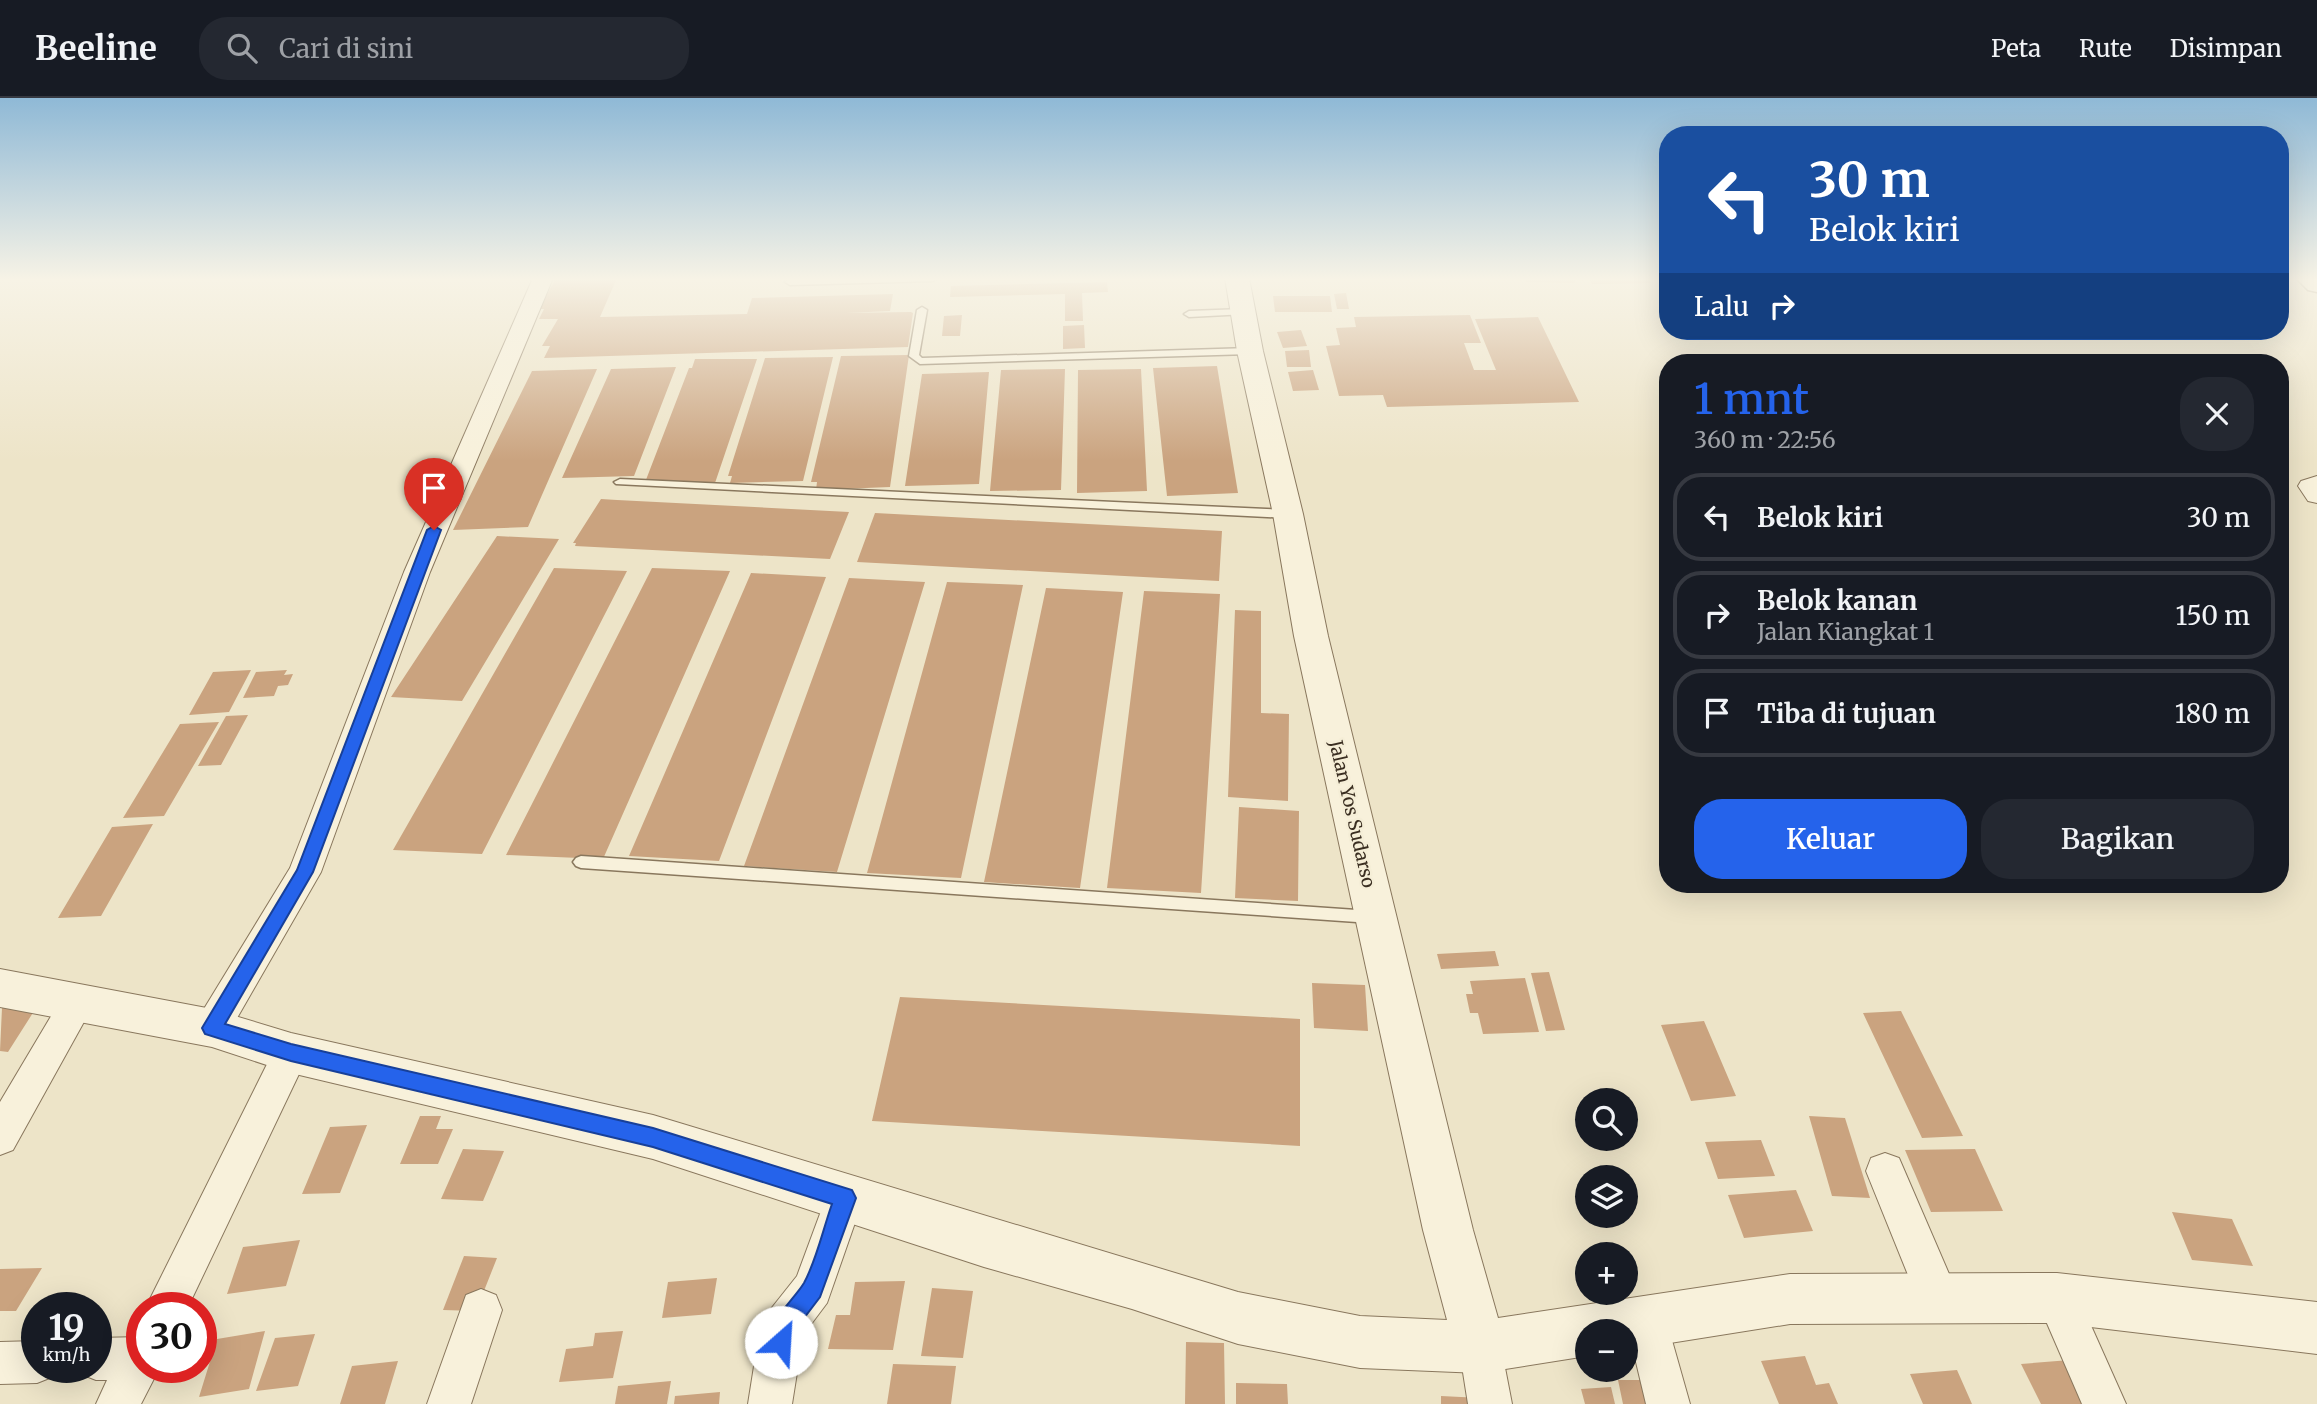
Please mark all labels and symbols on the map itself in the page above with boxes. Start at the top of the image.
pin [404,458,464,530]
street label: Jalan Yos Sudarso [1324,737,1381,890]
speed limit sign: 30 [126,1292,217,1383]
position arrow [744,1305,818,1379]

